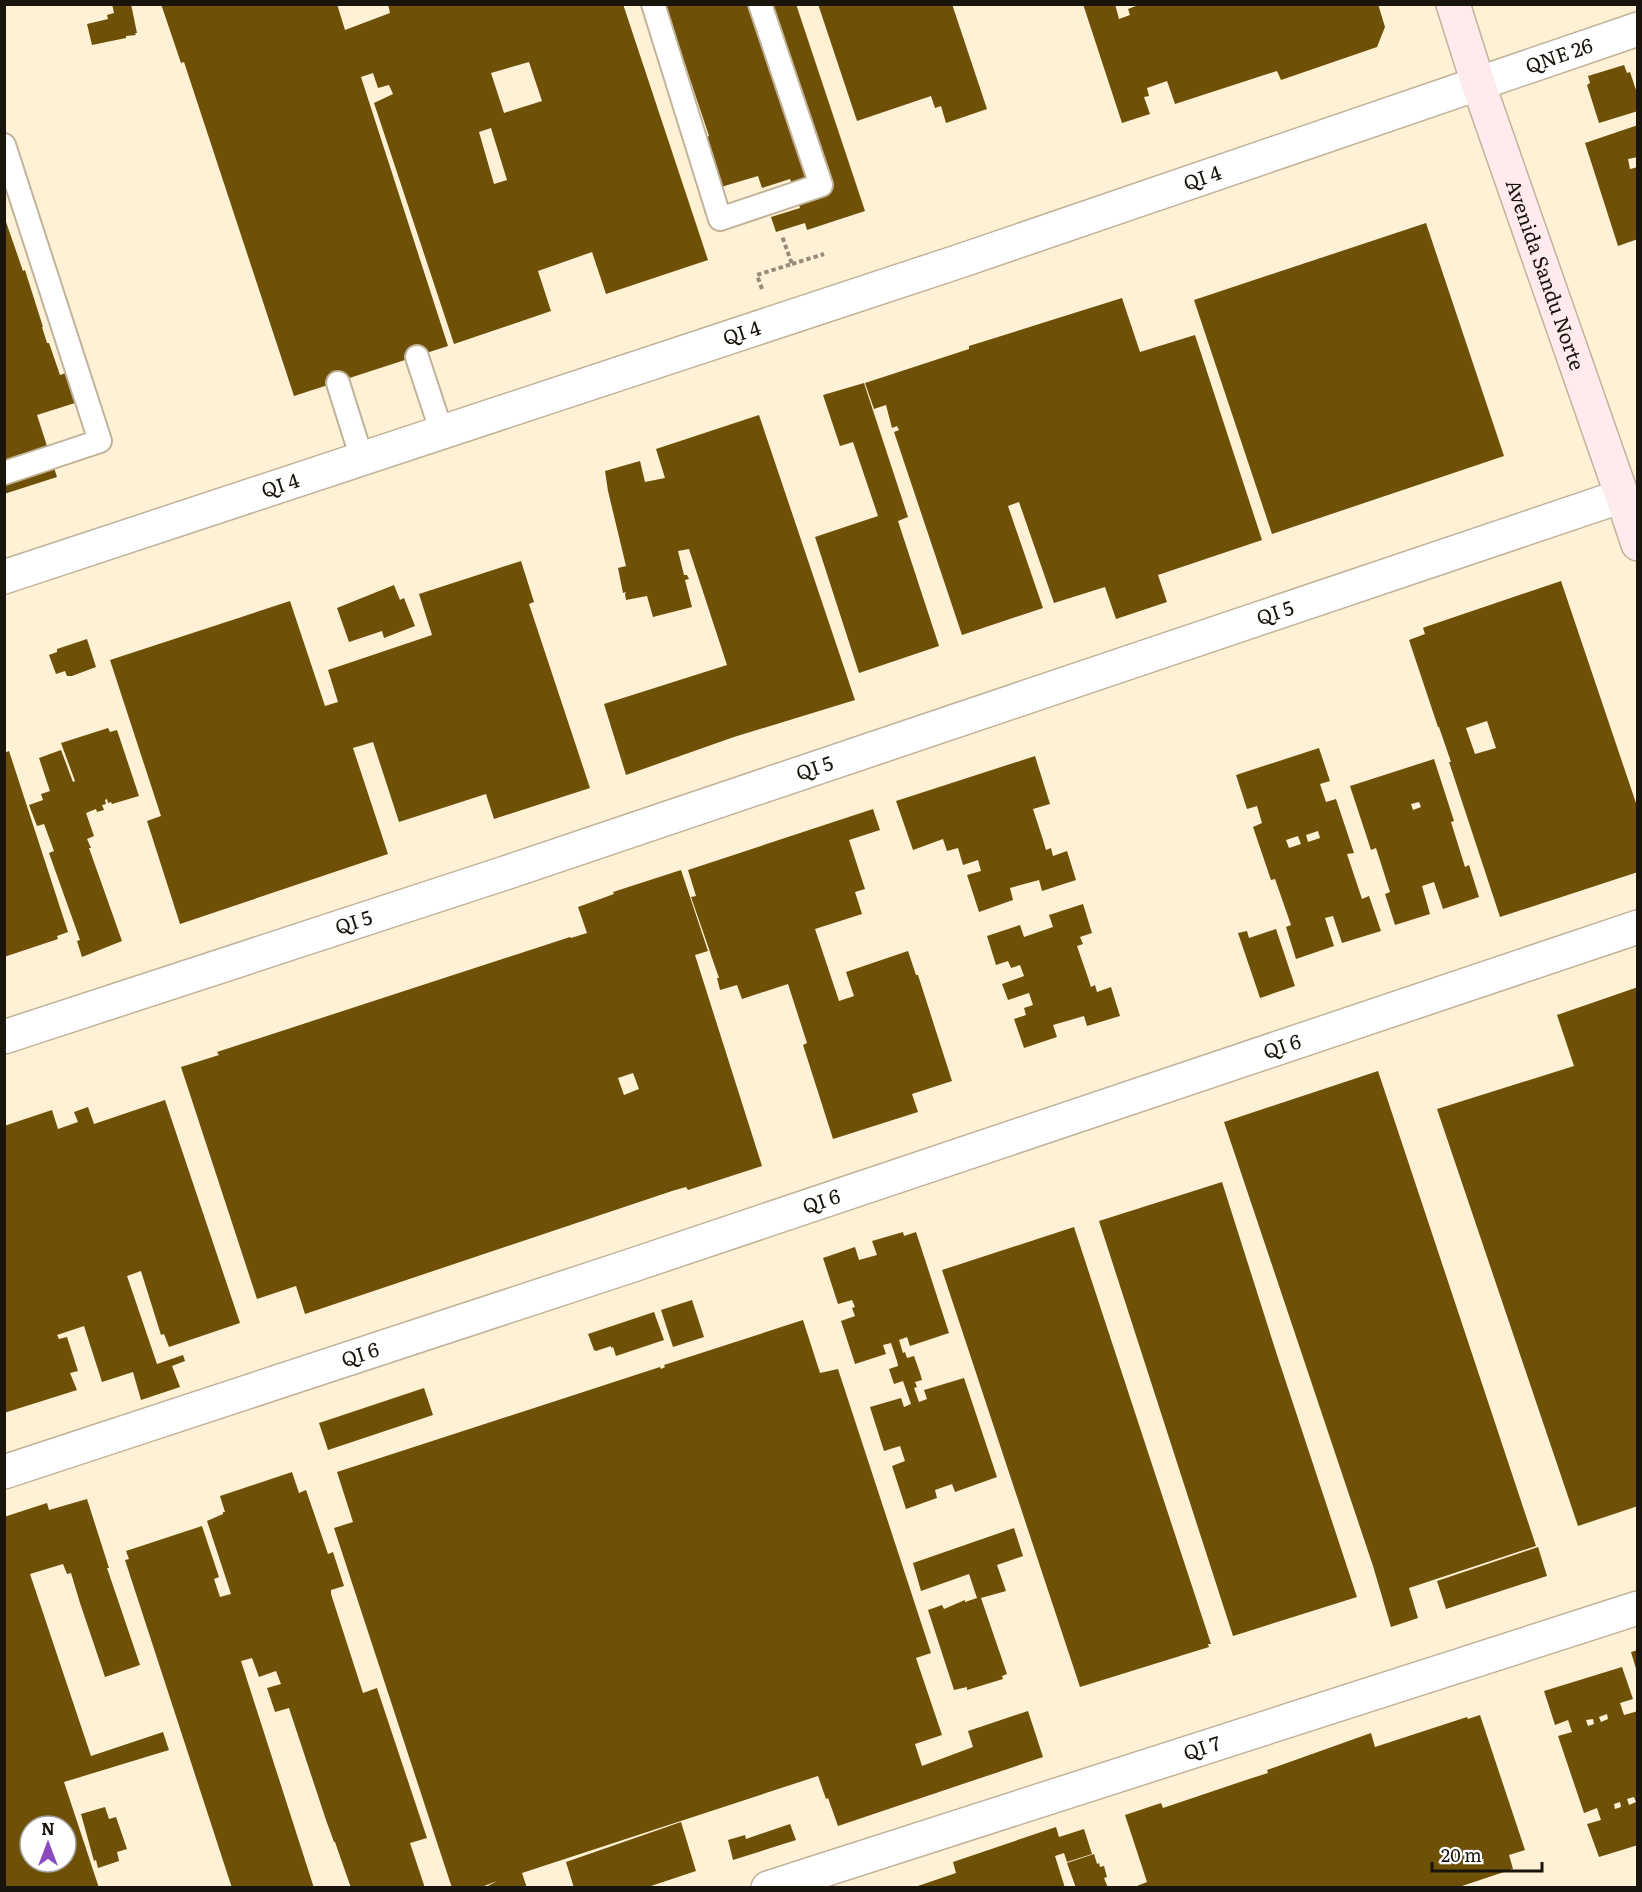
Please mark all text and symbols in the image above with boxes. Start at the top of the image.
street label: QNE 26 [1521,29,1596,80]
street label: QI 4 [1179,156,1225,197]
street label: Avenida Sandu Norte [1500,175,1594,374]
street label: QI 4 [718,311,764,352]
street label: QI 4 [257,464,303,504]
street label: QI 5 [1252,591,1297,631]
street label: QI 5 [791,746,837,787]
street label: QI 5 [331,901,376,941]
street label: QI 6 [1259,1024,1305,1065]
street label: QI 6 [798,1179,844,1220]
street label: QI 6 [337,1333,383,1373]
street label: QI 7 [1179,1726,1224,1766]
north arrow [18,1814,78,1874]
text: N [41,1816,55,1840]
scale bar [1432,1835,1542,1873]
text: 20 m [1441,1841,1482,1868]

